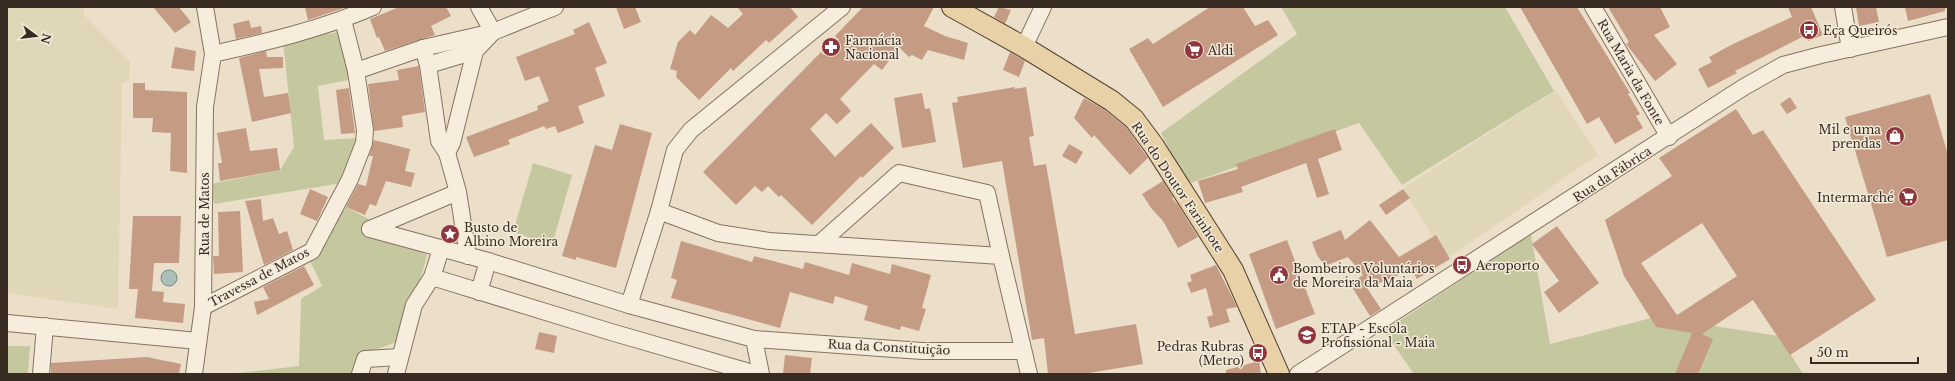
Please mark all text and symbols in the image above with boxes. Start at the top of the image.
north arrow [16,16,56,56]
street label: Rua Maria da Fonte [1594,16,1668,128]
bus stop icon: Eça Queirós [1798,19,1820,41]
place label: Eça Queirós [1823,23,1897,38]
text: N [37,32,54,46]
place label: Farmácia Nacional [845,33,902,62]
pharmacy icon: Farmácia Nacional [820,36,842,58]
supermarket icon: Aldi [1183,39,1205,61]
place label: Aldi [1207,43,1233,58]
street label: Rua do Doutor Farinhote [1129,119,1227,255]
place label: Mil e uma prendas [1819,122,1881,151]
shop icon: Mil e uma prendas [1884,125,1906,147]
street label: Rua da Fábrica [1570,143,1654,205]
street label: Rua de Matos [197,172,212,256]
supermarket icon: Intermarché [1897,186,1919,208]
place label: Intermarché [1817,190,1894,205]
place label: Busto de Albino Moreira [463,220,559,249]
place icon: Busto de Albino Moreira [439,223,461,245]
street label: Travessa de Matos [206,244,312,310]
bus stop icon: Aeroporto [1451,254,1473,276]
place label: Aeroporto [1475,258,1540,273]
place label: Bombeiros Voluntários de Moreira da Maia [1293,261,1434,290]
public building icon: Bombeiros Voluntários de Moreira da Maia [1268,264,1290,286]
place label: ETAP - Escola Profissional - Maia [1321,321,1435,350]
school or university icon: ETAP - Escola Profissional - Maia [1296,324,1318,346]
street label: Rua da Constituição [827,336,951,358]
place label: Pedras Rubras (Metro) [1157,339,1244,368]
scale bar [1811,339,1918,365]
bus stop icon: Pedras Rubras (Metro) [1247,342,1269,364]
text: 50 m [1817,345,1849,360]

